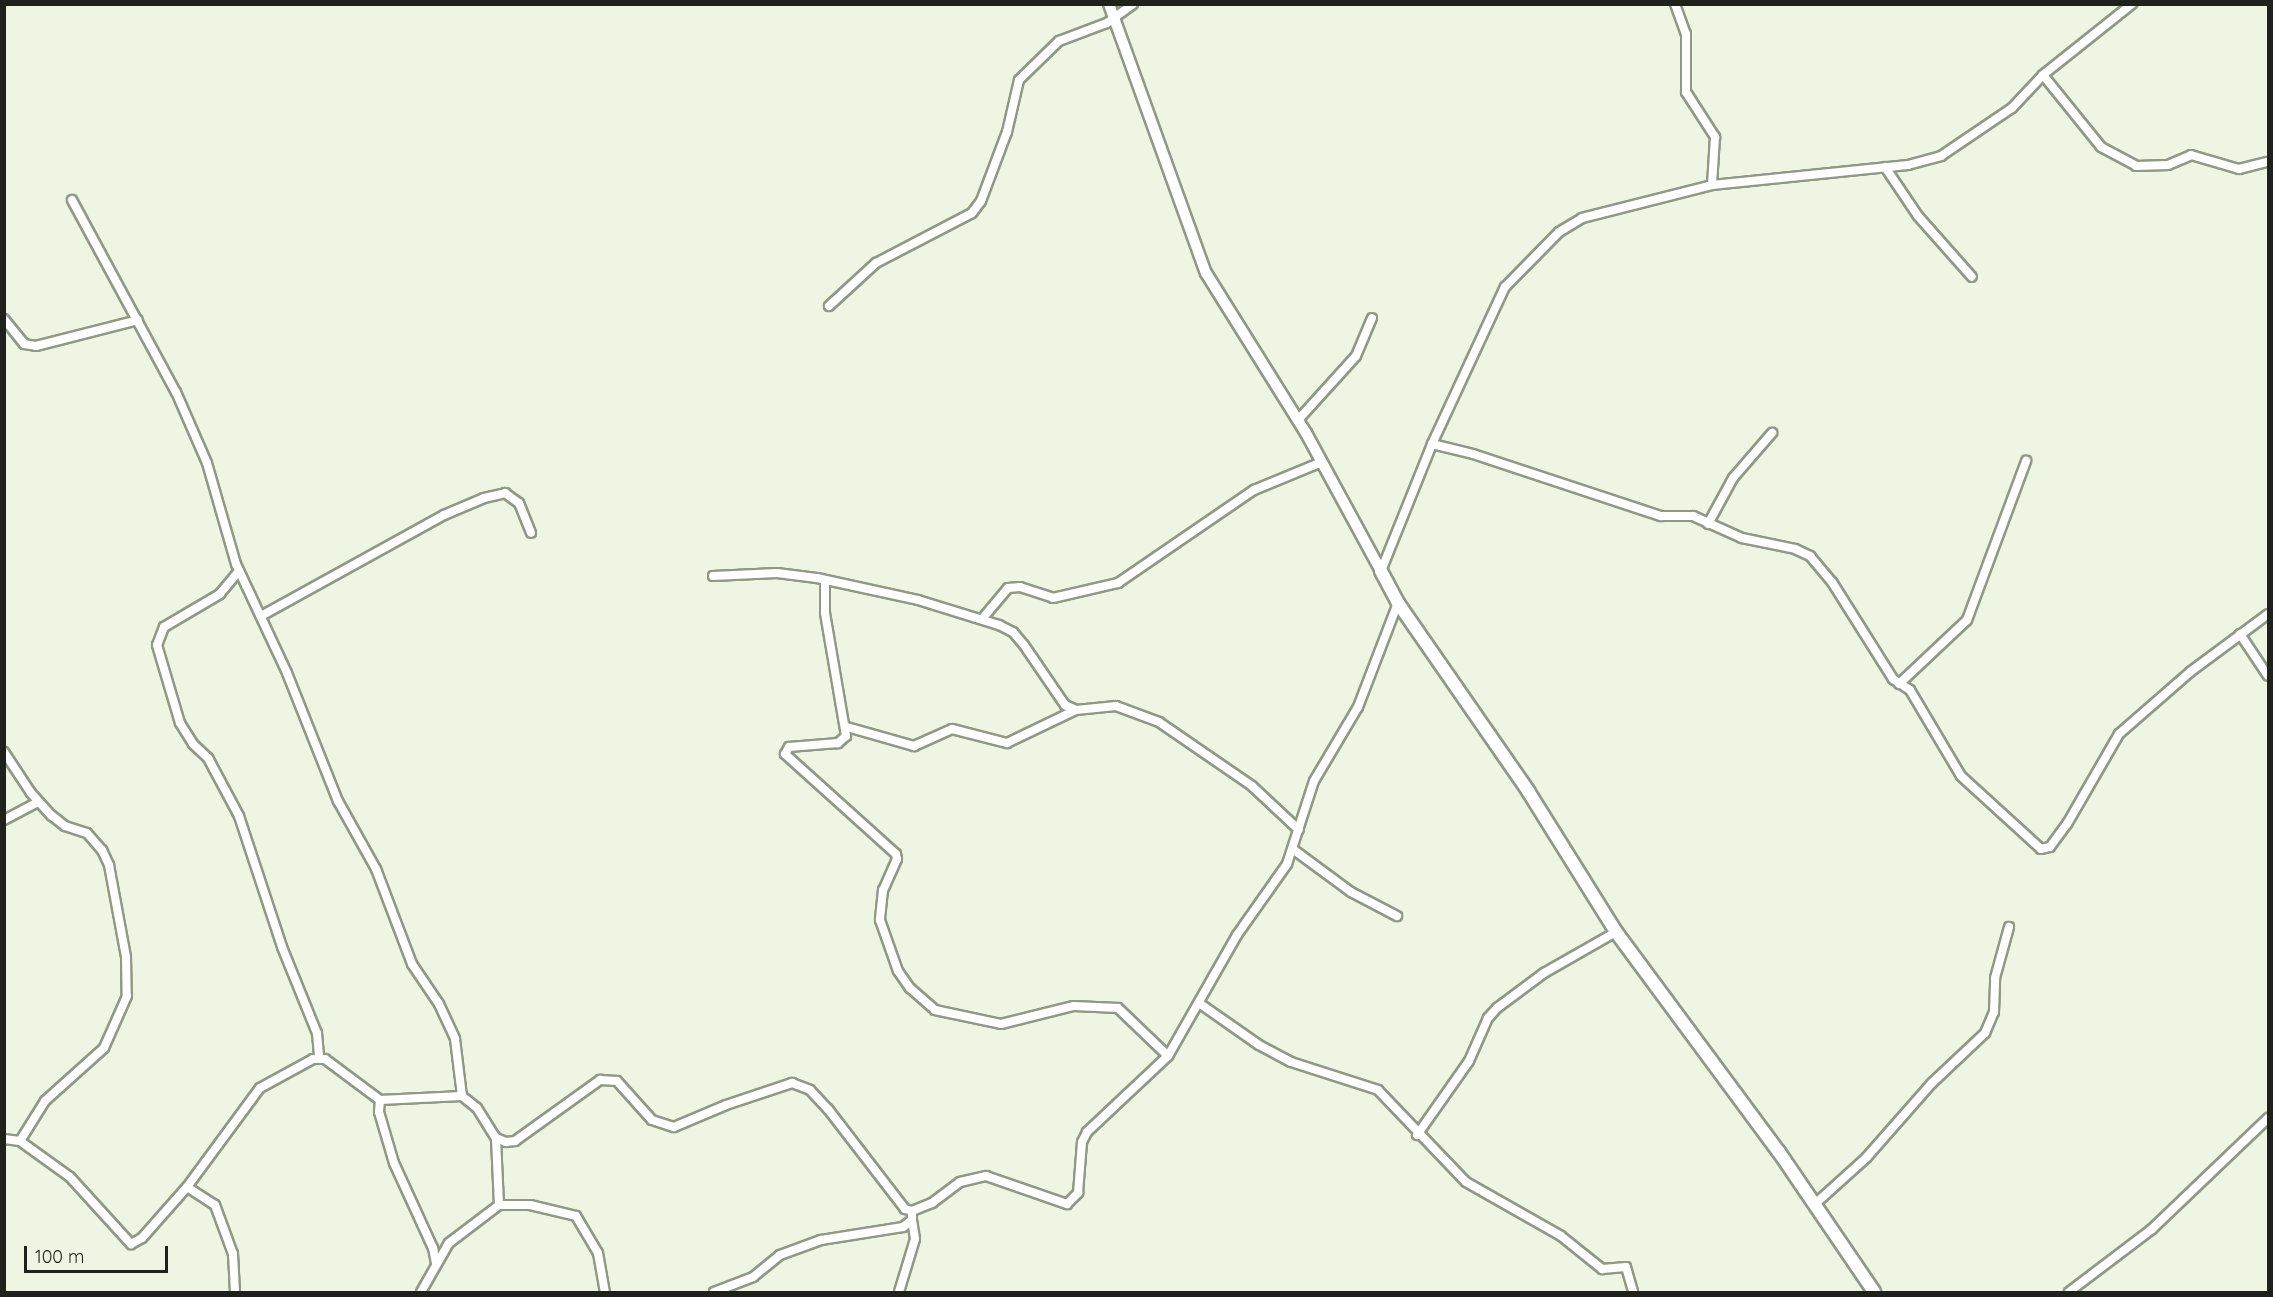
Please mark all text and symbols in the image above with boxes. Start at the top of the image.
scale bar [27,1234,171,1272]
text: 100 m [35,1245,84,1268]

